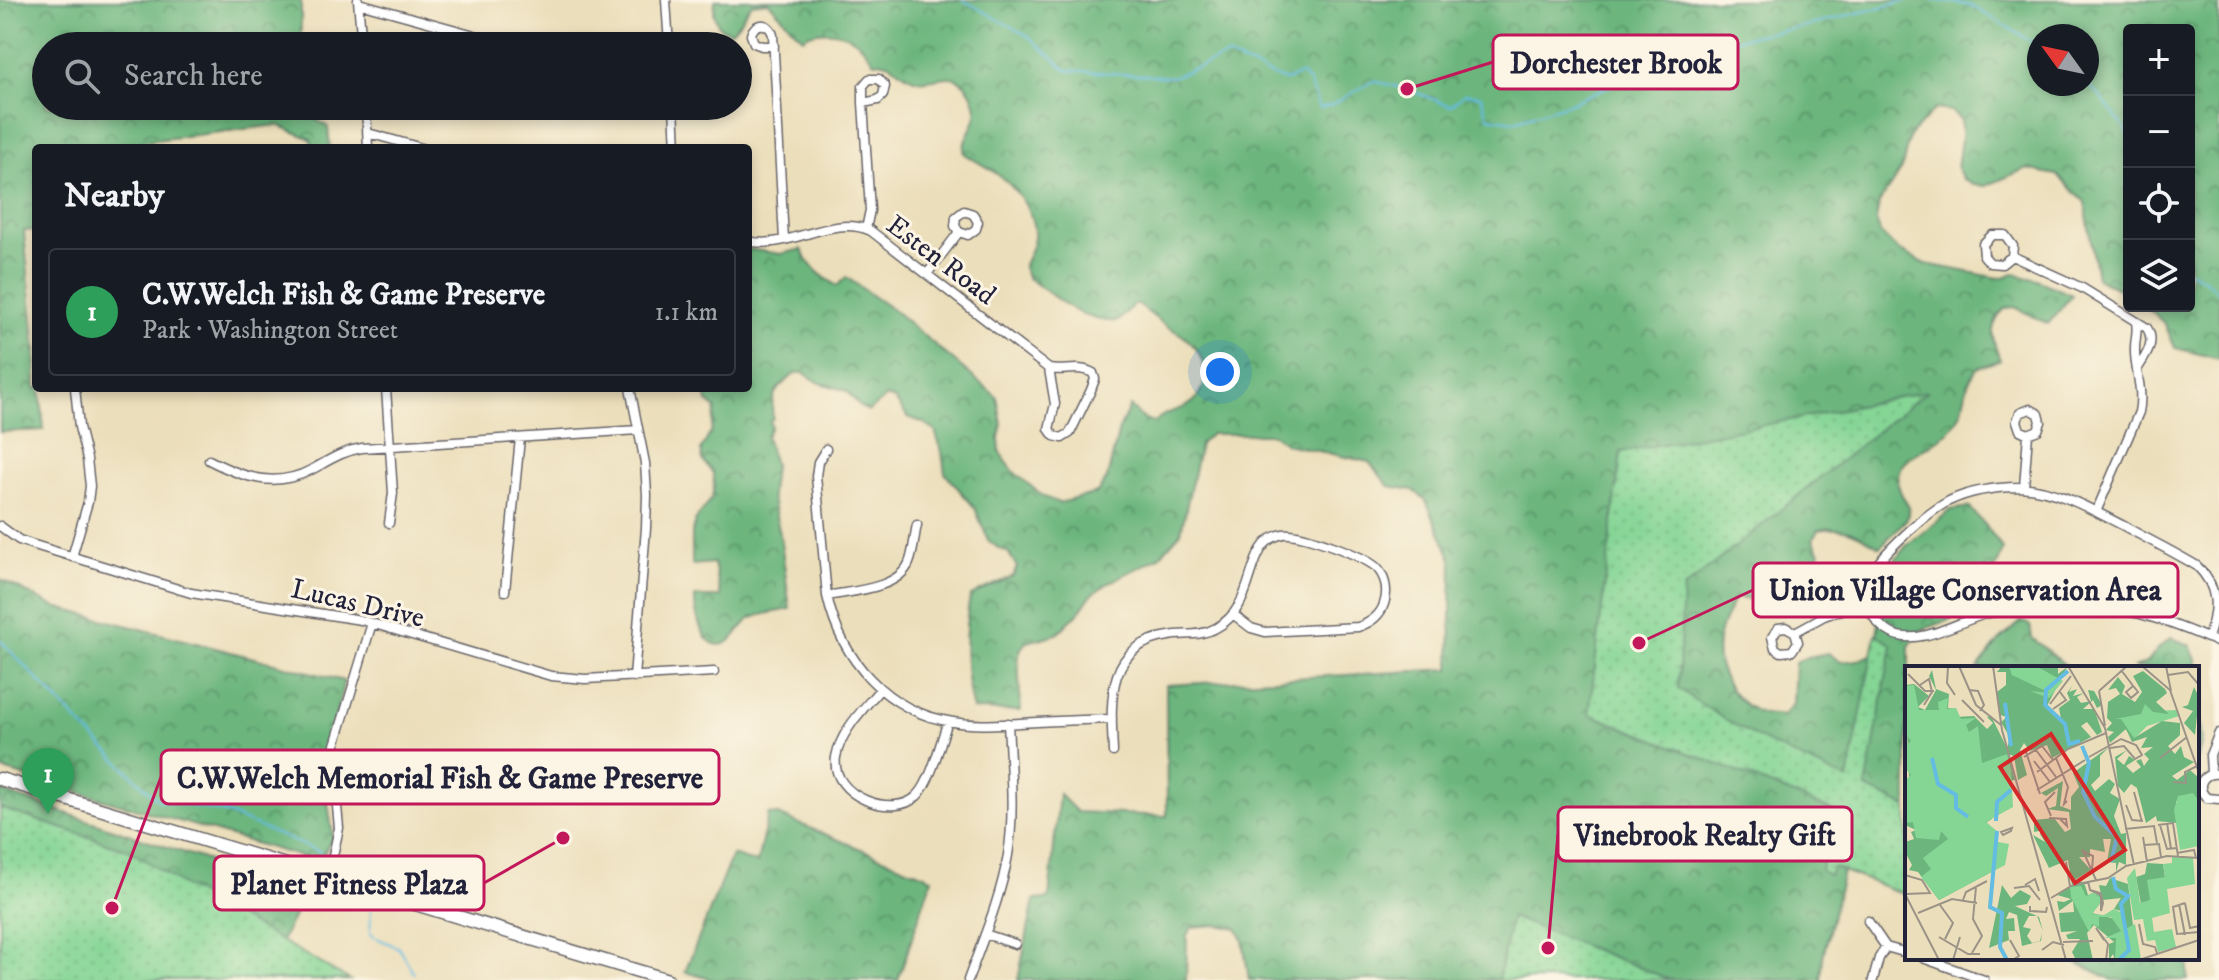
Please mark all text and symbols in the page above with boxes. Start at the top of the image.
north arrow [2027,24,2099,96]
map controls [2123,24,2195,312]
button: + [2123,24,2195,96]
search box [32,32,752,120]
callout: Dorchester Brook [1493,35,1738,89]
text: Dorchester Brook [1510,46,1723,83]
icon: search [60,54,104,98]
text: Search here [124,58,263,95]
button: − [2123,96,2195,168]
button: locate [2123,168,2195,240]
text: Nearby [64,175,165,217]
street label: Esten Road [879,208,1003,313]
button: layers [2123,240,2195,312]
text: C.W.Welch Fish & Game Preserve [142,277,545,314]
text: 1 [87,296,97,329]
text: 1.1 km [655,296,718,329]
text: Park · Washington Street [142,314,398,347]
your location [1200,352,1240,392]
callout: Union Village Conservation Area [1753,563,2178,617]
street label: Lucas Drive [288,571,428,636]
text: Union Village Conservation Area [1768,573,2163,610]
inset map [1905,666,2199,960]
pin: 1 [22,748,74,814]
callout: C.W.Welch Memorial Fish & Game Preserve [161,750,719,804]
text: C.W.Welch Memorial Fish & Game Preserve [177,761,704,798]
callout: Vinebrook Realty Gift [1558,807,1852,861]
text: Vinebrook Realty Gift [1573,818,1836,855]
callout: Planet Fitness Plaza [214,856,484,910]
text: Planet Fitness Plaza [230,867,469,904]

